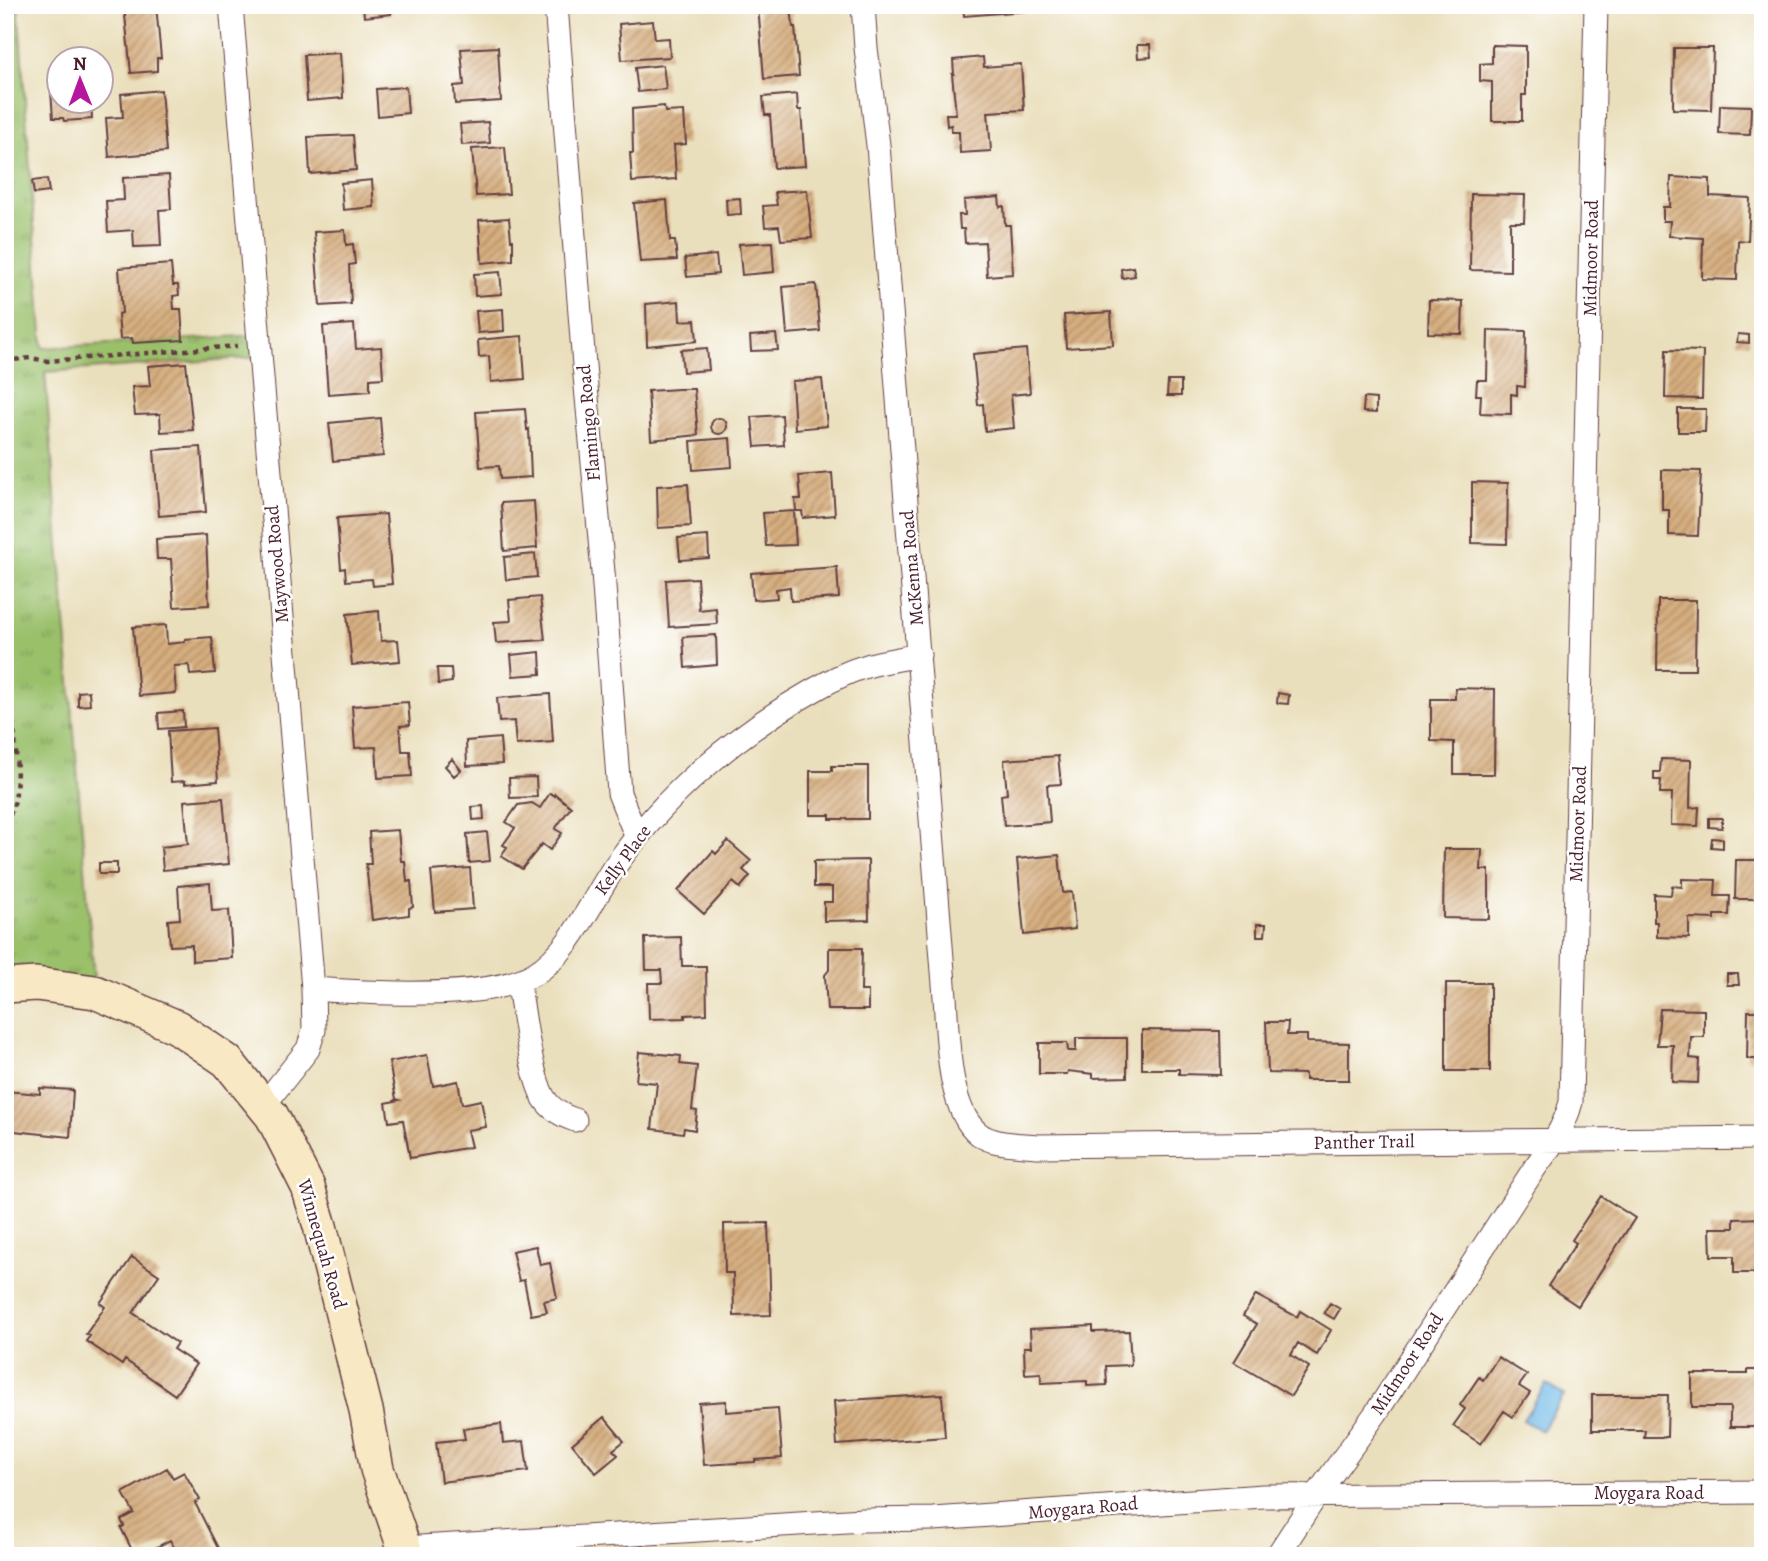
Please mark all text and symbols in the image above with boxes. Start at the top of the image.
north arrow [46,46,116,116]
text: N [73,51,87,77]
street label: Midmoor Road [1577,199,1605,317]
street label: Flamingo Road [571,363,607,482]
street label: Maywood Road [259,503,295,624]
street label: McKenna Road [894,508,930,627]
street label: Midmoor Road [1563,764,1593,883]
street label: Kelly Place [588,819,658,901]
street label: Panther Trail [1313,1128,1415,1156]
street label: Winnequah Road [291,1175,353,1313]
street label: Midmoor Road [1364,1307,1450,1420]
street label: Moygara Road [1594,1480,1705,1506]
street label: Moygara Road [1027,1490,1140,1526]

